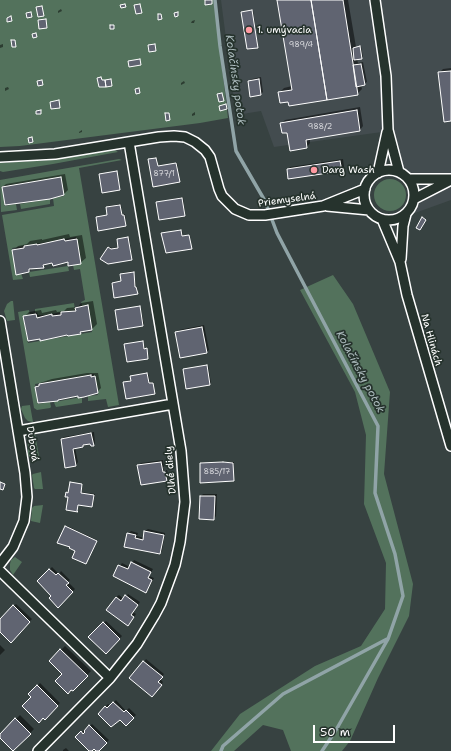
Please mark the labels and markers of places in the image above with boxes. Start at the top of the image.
place label: 1. umývacia [257,24,311,36]
marker: 1. umývacia [244,25,254,35]
place label: Darg Wash [322,164,375,176]
marker: Darg Wash [309,165,319,175]

